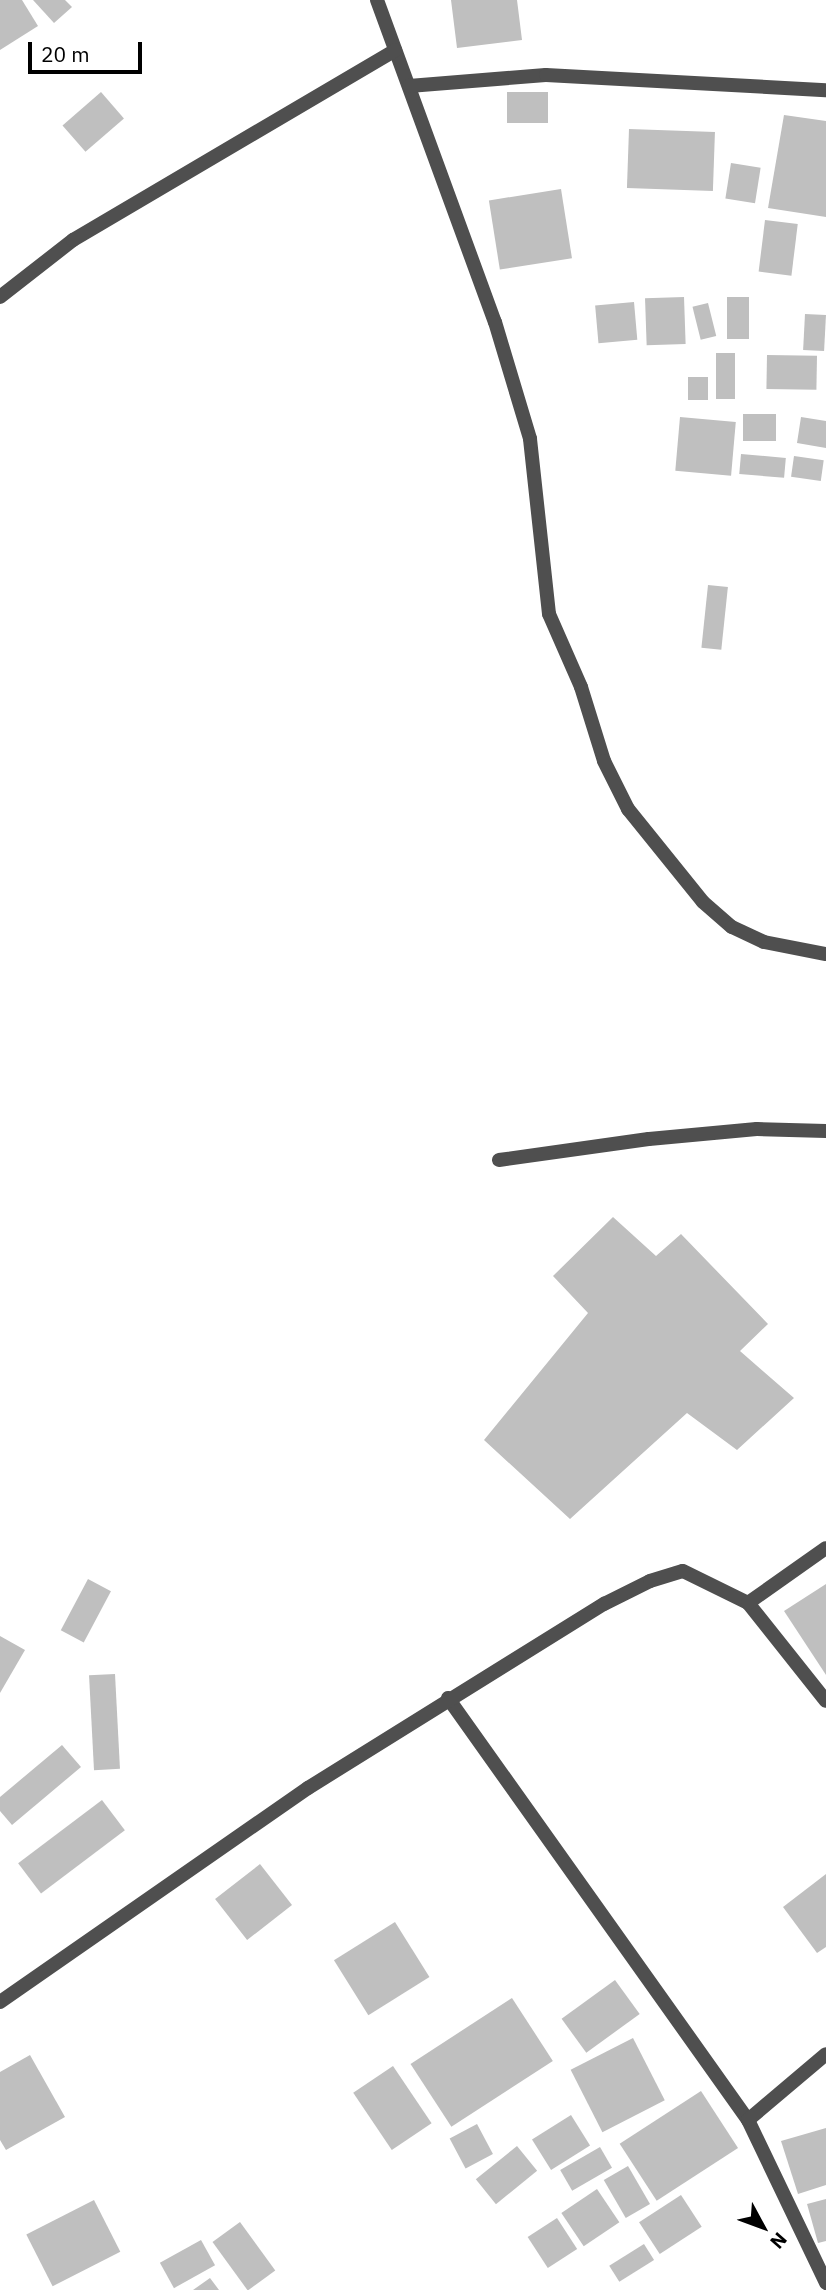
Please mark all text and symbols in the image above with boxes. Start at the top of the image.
scale bar [32,28,145,72]
text: 20 m [41,40,90,68]
north arrow [728,2192,798,2262]
text: N [765,2228,792,2254]

